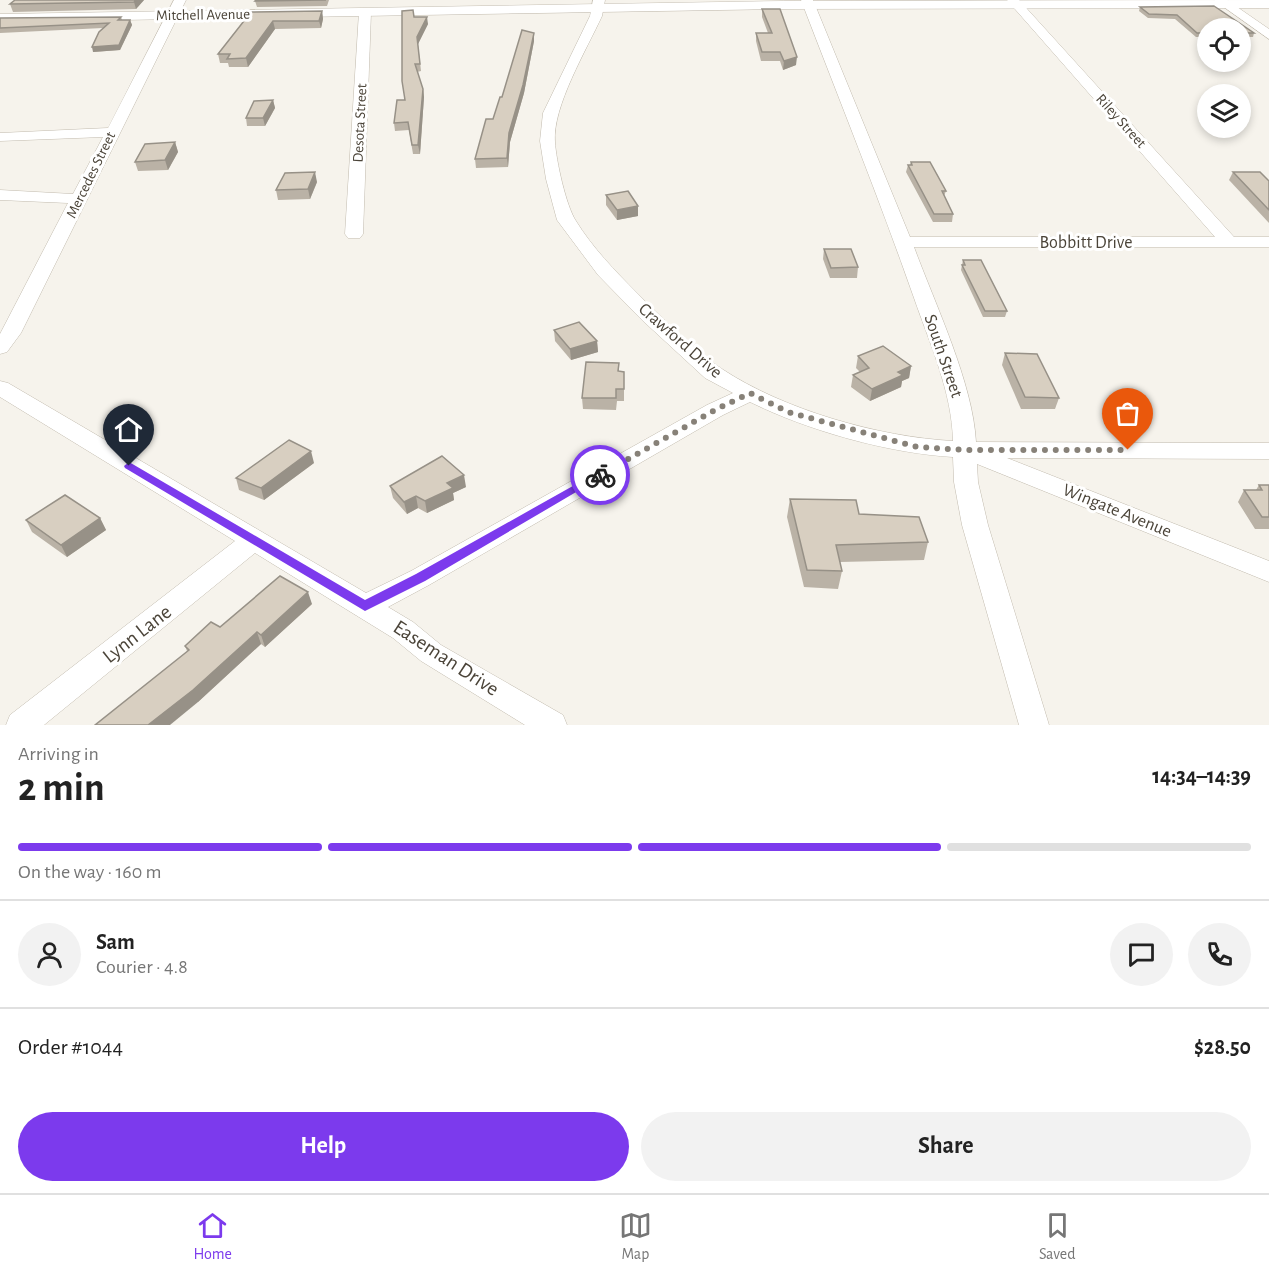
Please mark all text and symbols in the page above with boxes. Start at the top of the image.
street label: Mitchell Avenue [156,7,250,23]
map controls [1197,18,1251,138]
button: locate [1197,18,1251,72]
street label: Desota Street [350,83,370,163]
button: layers [1197,84,1251,138]
street label: Riley Street [1093,91,1149,151]
street label: Mercedes Street [64,129,118,221]
street label: Bobbitt Drive [1039,234,1133,252]
street label: Crawford Drive [635,300,725,382]
street label: South Street [920,312,966,400]
pin [1102,388,1153,450]
icon: bag [1111,397,1144,430]
pin [103,404,154,466]
icon: home [112,413,145,446]
courier [570,445,630,505]
icon: bike [584,459,617,492]
street label: Wingate Avenue [1060,481,1174,541]
street label: Lynn Lane [99,601,175,667]
street label: Easeman Drive [389,616,503,700]
text: Arriving in [18,744,99,764]
text: 14:34–14:39 [1152,765,1251,787]
text: 2 min [18,769,105,808]
text: On the way · 160 m [18,862,162,882]
button: person [18,923,81,986]
button: chat [1110,923,1173,986]
button: phone [1188,923,1251,986]
text: Sam [96,931,135,953]
text: Courier · 4.8 [96,957,188,977]
text: Order #1044 [18,1036,123,1058]
text: $28.50 [1194,1036,1251,1058]
button: Help [18,1112,629,1181]
button: Share [641,1112,1251,1181]
tab: Home [193,1209,232,1264]
tab: Map [619,1209,652,1264]
tab: Saved [1039,1209,1076,1264]

